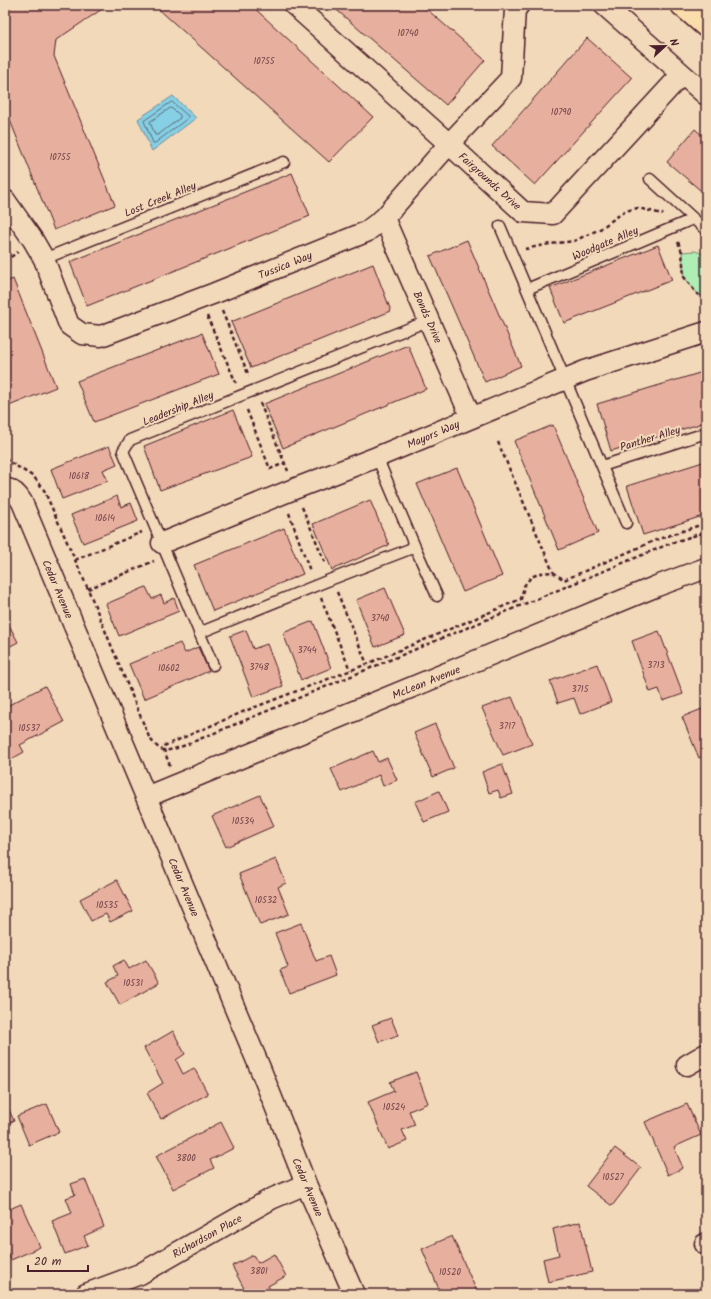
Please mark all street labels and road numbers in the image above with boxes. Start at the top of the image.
street label: Fairgrounds Drive [454,148,525,215]
street label: Lost Creek Alley [122,177,200,223]
street label: Woodgate Alley [570,222,642,266]
street label: Tussica Way [256,247,316,285]
street label: Bonds Drive [408,288,447,346]
street label: Leadership Alley [140,386,217,431]
street label: Mayors Way [404,415,463,454]
street label: Panther Alley [618,421,684,457]
street label: Cedar Avenue [37,557,78,622]
street label: McLean Avenue [389,661,463,705]
street label: Cedar Avenue [163,855,204,920]
street label: Cedar Avenue [287,1155,328,1220]
street label: Richardson Place [169,1210,246,1264]

